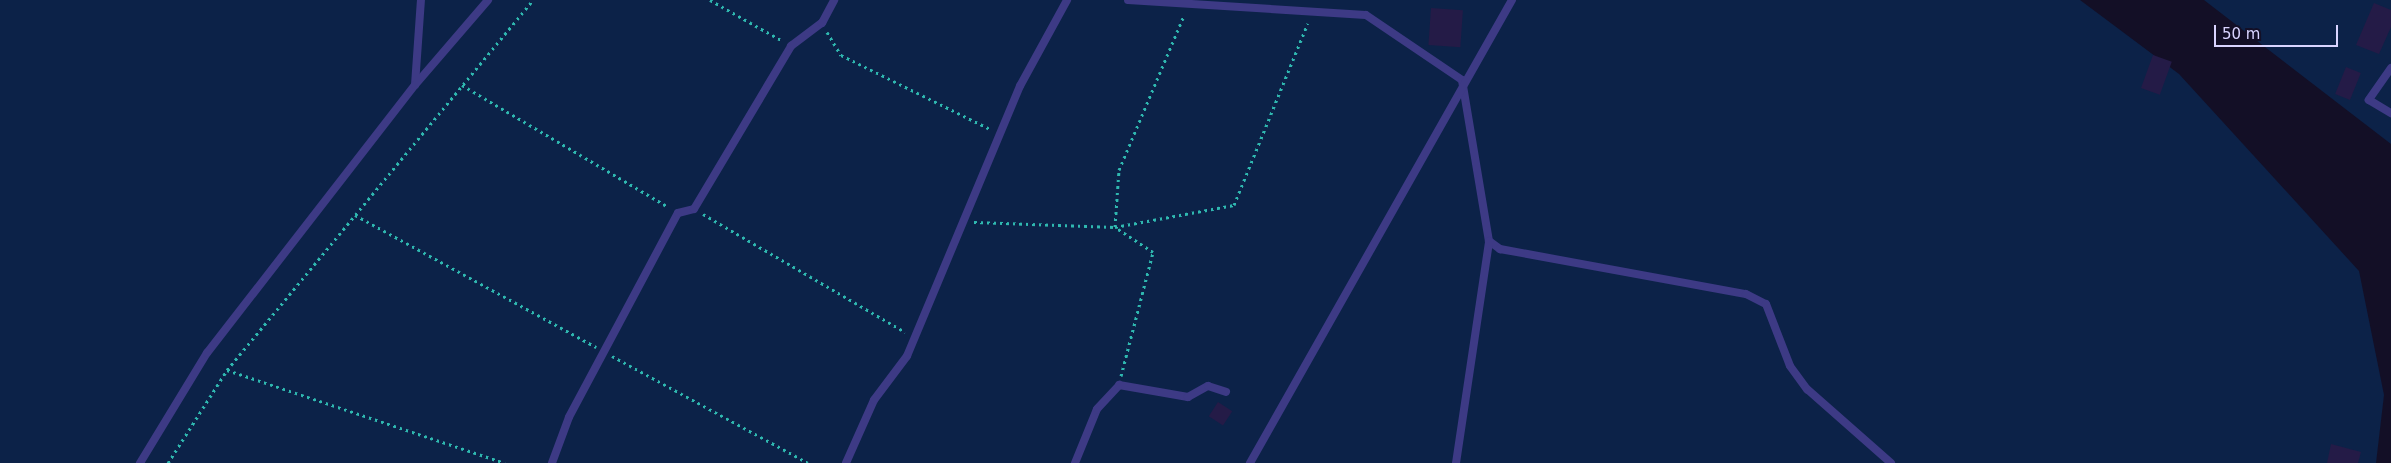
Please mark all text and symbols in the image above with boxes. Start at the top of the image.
scale bar [2216,15,2340,47]
text: 50 m [2222,25,2260,43]

